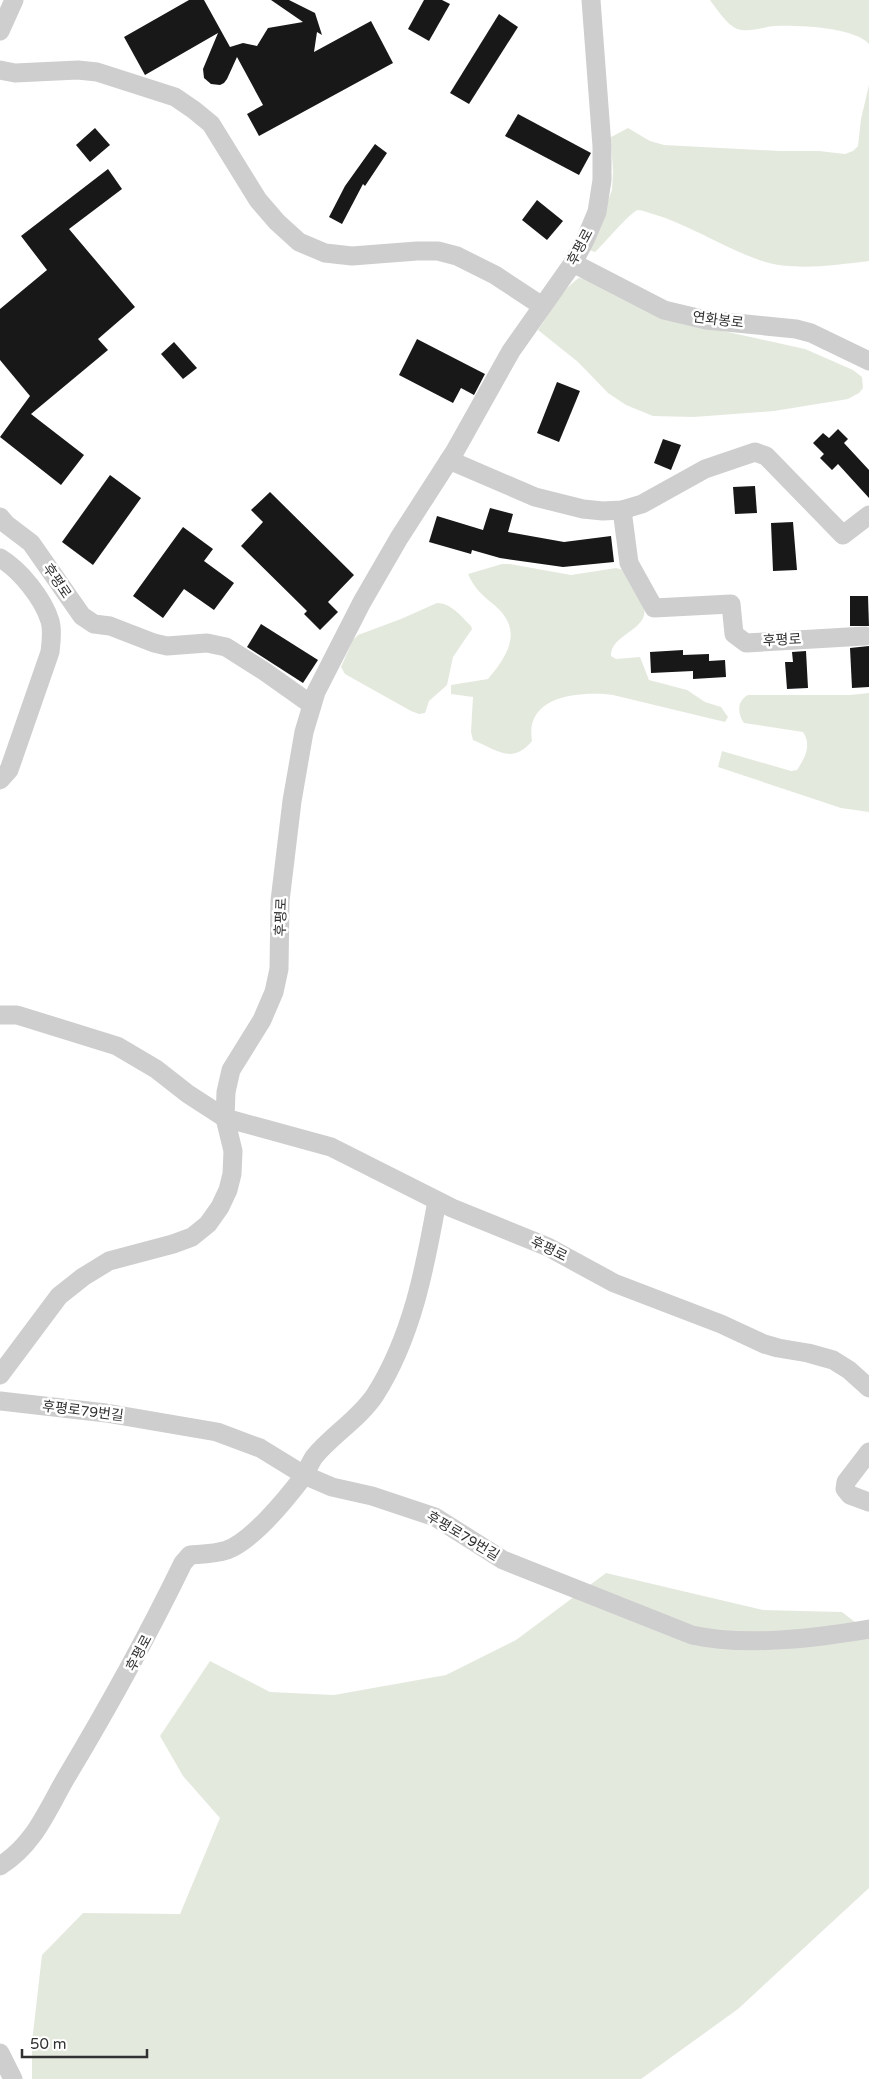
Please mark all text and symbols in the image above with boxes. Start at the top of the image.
street label: 후평로 [563,226,597,268]
street label: 연화봉로 [691,308,745,332]
street label: 후평로 [39,560,75,602]
street label: 후평로 [762,630,802,649]
street label: 후평로 [272,897,290,937]
street label: 후평로 [528,1233,570,1265]
street label: 후평로79번길 [41,1398,125,1424]
street label: 후평로79번길 [423,1508,503,1564]
street label: 후평로 [122,1632,156,1674]
scale bar [22,2026,148,2058]
text: 50 m [30,2035,67,2053]

